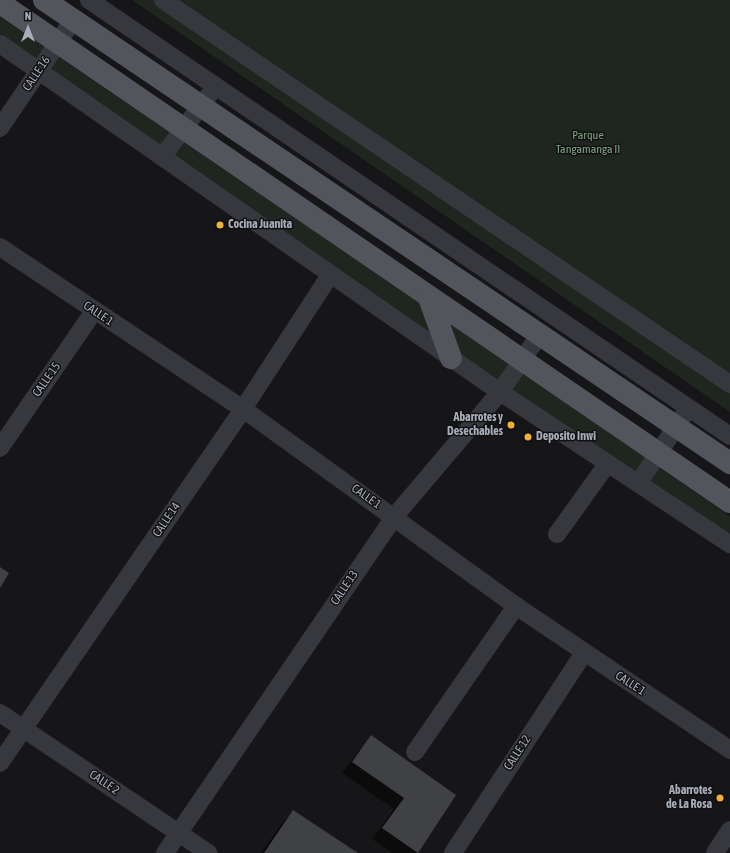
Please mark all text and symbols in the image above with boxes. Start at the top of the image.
north arrow [8,8,48,48]
text: N [25,10,31,22]
street label: CALLE 16 [20,54,54,94]
park label: Parque Tangamanga II [556,129,620,157]
place label: Cocina Juanita [228,218,292,232]
marker: Cocina Juanita [215,220,225,230]
street label: CALLE 1 [80,299,116,329]
street label: CALLE 15 [30,360,64,400]
place label: Abarrotes y Desechables [447,411,503,439]
marker: Abarrotes y Desechables [506,420,516,430]
place label: Deposito Inwi [536,430,596,444]
marker: Deposito Inwi [523,432,533,442]
street label: CALLE 1 [348,482,384,512]
street label: CALLE 14 [150,500,184,540]
street label: CALLE 13 [328,568,362,608]
street label: CALLE 1 [612,669,648,699]
street label: CALLE 12 [501,733,535,773]
street label: CALLE 2 [86,768,122,798]
place label: Abarrotes de La Rosa [666,784,712,812]
marker: Abarrotes de La Rosa [715,793,725,803]

